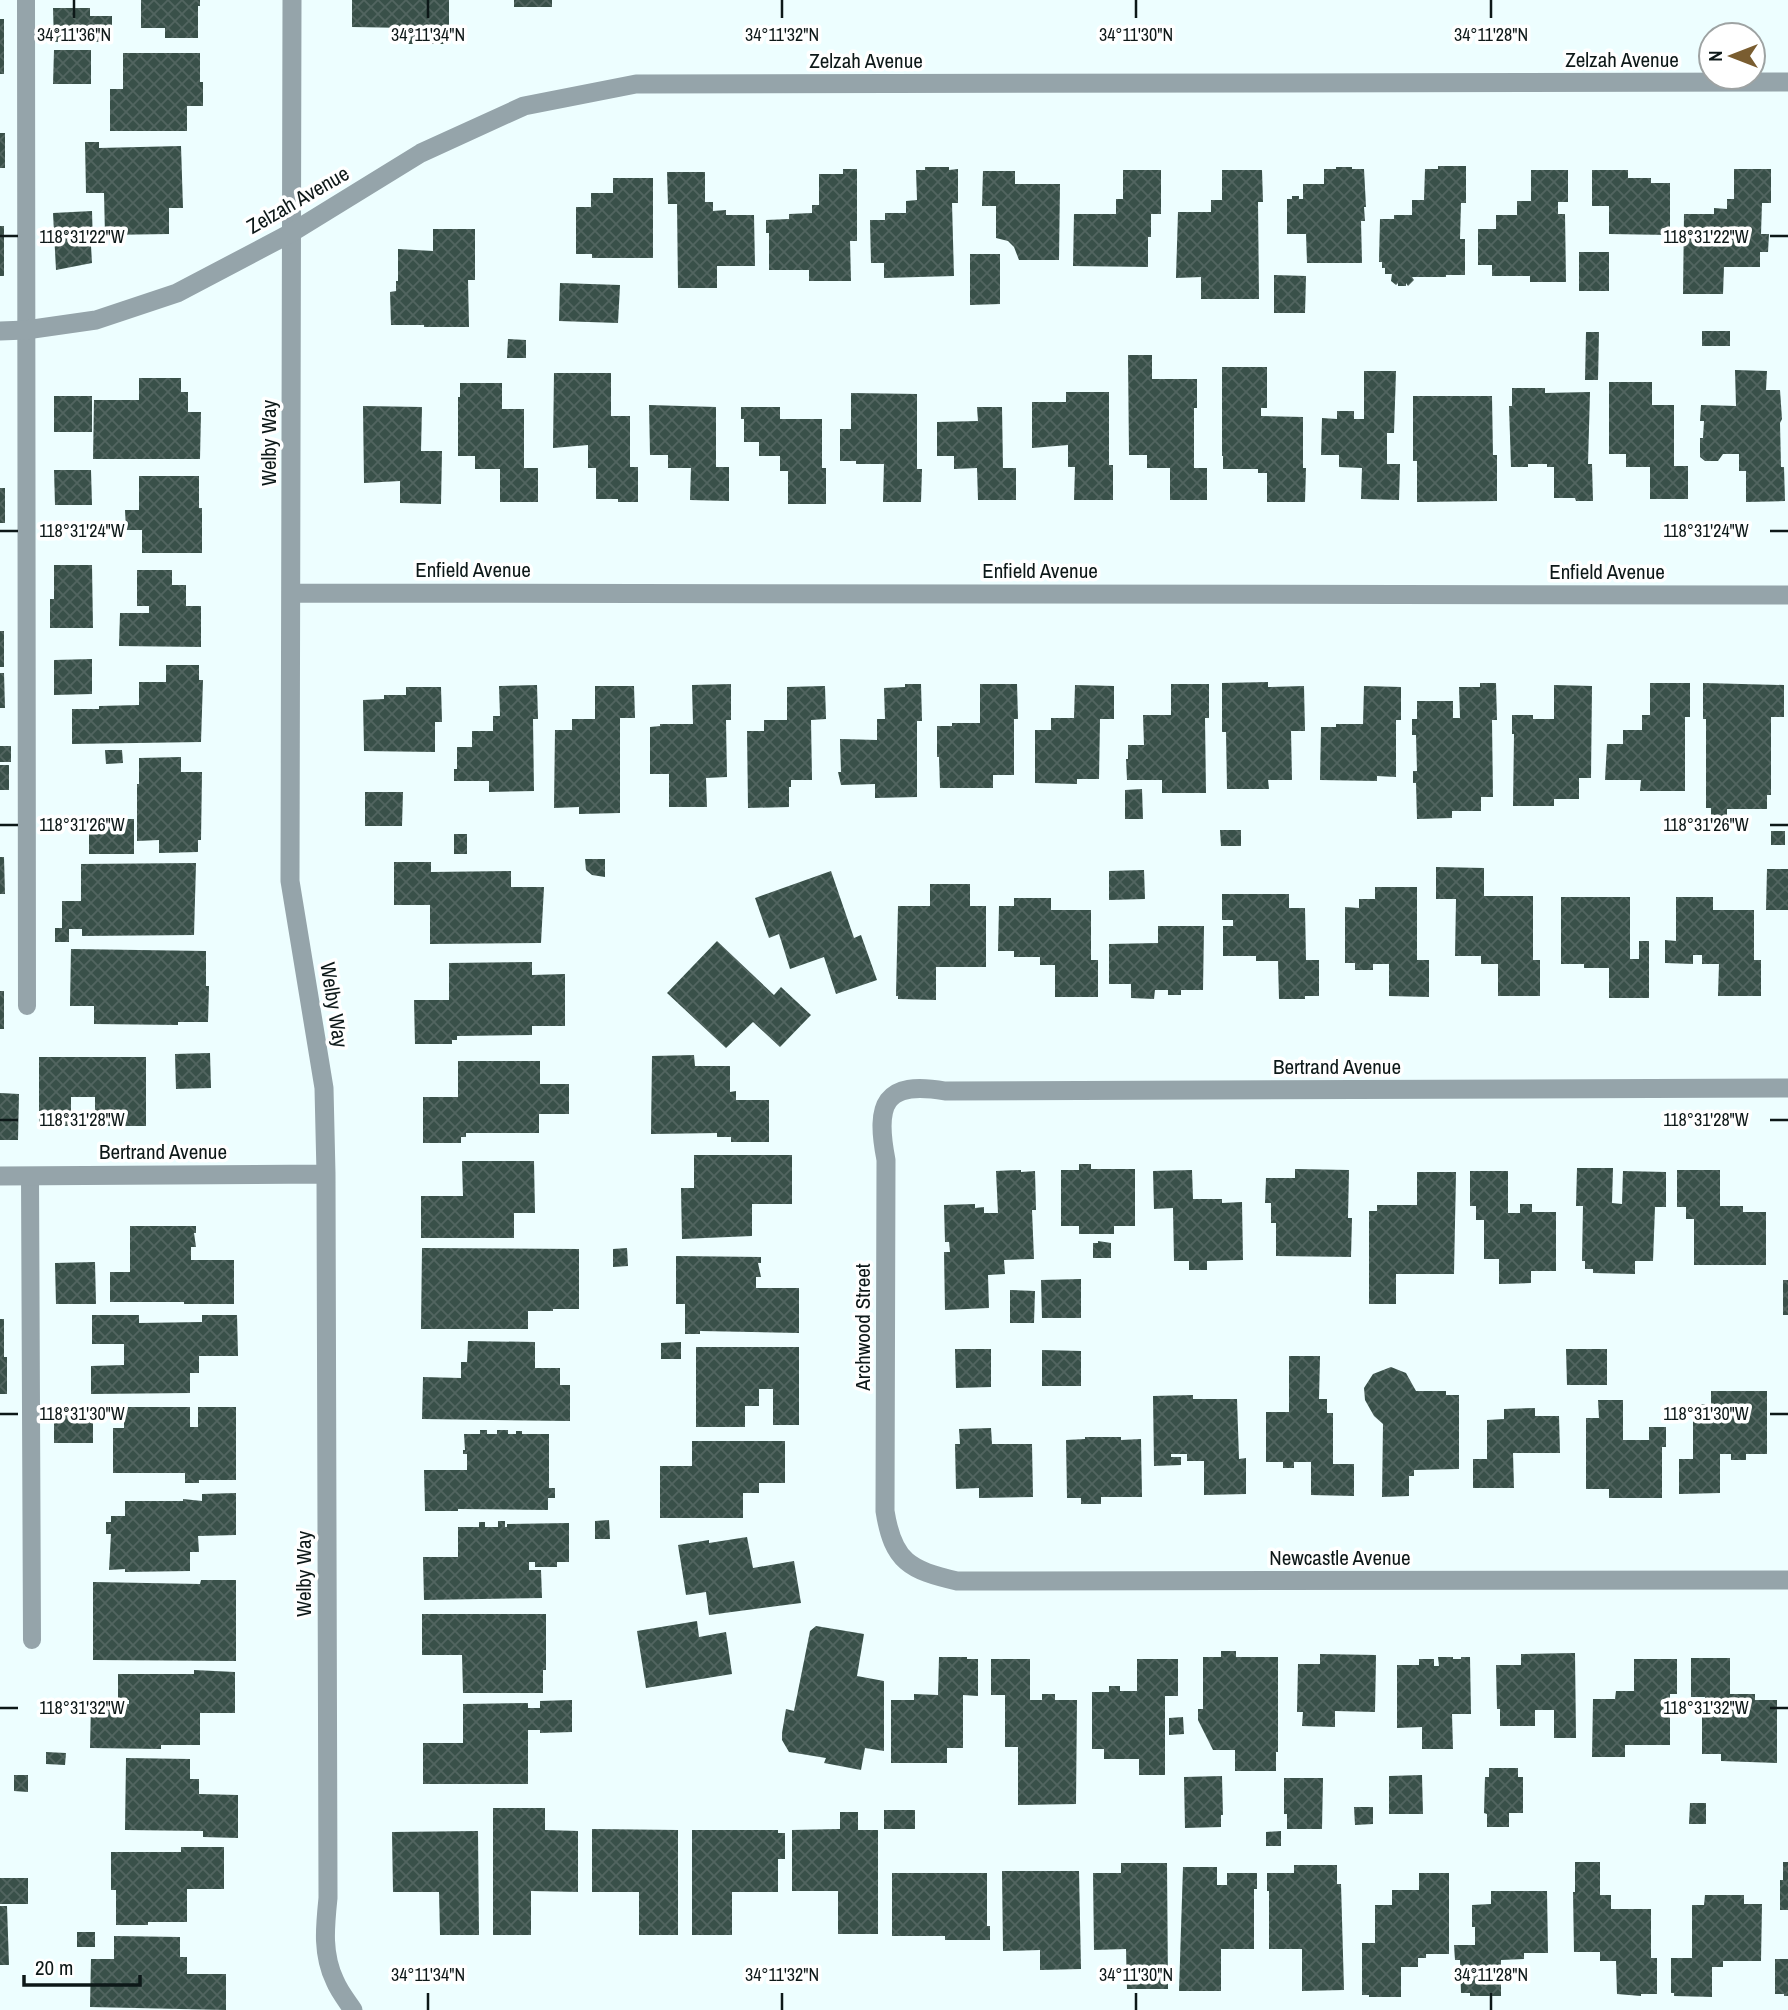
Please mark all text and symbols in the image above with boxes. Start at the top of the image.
north arrow [1697,21,1767,91]
text: 34°11'36"N [37,22,111,47]
text: 34°11'34"N [391,22,465,47]
text: 34°11'32"N [745,22,819,47]
text: 34°11'30"N [1099,22,1173,47]
text: 34°11'28"N [1454,22,1528,47]
street label: Zelzah Avenue [1565,45,1679,74]
street label: Zelzah Avenue [809,46,923,75]
text: N [1702,50,1728,62]
street label: Zelzah Avenue [241,159,354,241]
text: 118°31'22"W [39,224,125,249]
text: 118°31'22"W [1663,224,1749,249]
street label: Welby Way [254,400,283,486]
text: 118°31'24"W [39,518,125,543]
text: 118°31'24"W [1663,518,1749,543]
street label: Enfield Avenue [415,555,531,584]
street label: Enfield Avenue [982,556,1098,585]
street label: Enfield Avenue [1549,557,1665,586]
text: 118°31'26"W [39,812,125,837]
text: 118°31'26"W [1663,812,1749,837]
street label: Welby Way [313,960,356,1050]
street label: Bertrand Avenue [1273,1052,1401,1081]
text: 118°31'28"W [39,1107,125,1132]
text: 118°31'28"W [1663,1107,1749,1132]
street label: Bertrand Avenue [99,1137,227,1166]
street label: Archwood Street [848,1263,877,1392]
text: 118°31'30"W [39,1401,125,1426]
text: 118°31'30"W [1663,1401,1749,1426]
street label: Welby Way [289,1531,318,1617]
street label: Newcastle Avenue [1269,1543,1411,1572]
text: 118°31'32"W [39,1695,125,1720]
text: 118°31'32"W [1663,1695,1749,1720]
scale bar [24,1944,140,1988]
text: 20 m [35,1953,73,1982]
text: 34°11'34"N [391,1962,465,1987]
text: 34°11'32"N [745,1962,819,1987]
text: 34°11'30"N [1099,1962,1173,1987]
text: 34°11'28"N [1454,1962,1528,1987]

